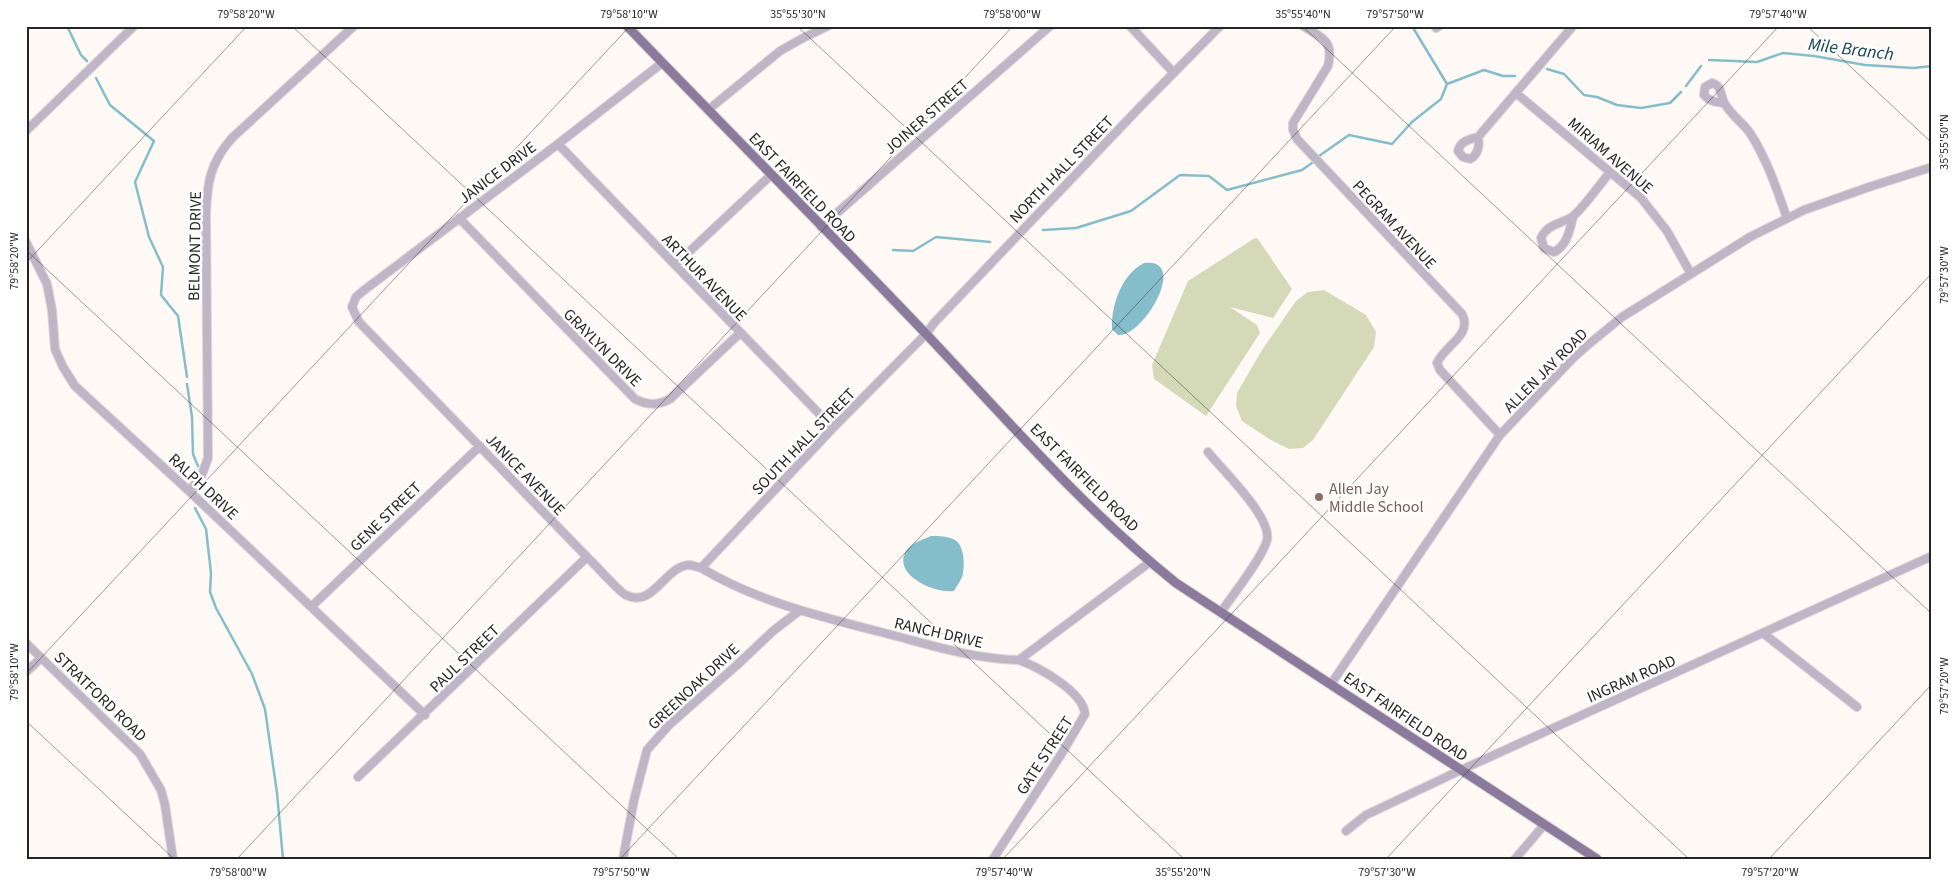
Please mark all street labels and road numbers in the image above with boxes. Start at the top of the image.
street label: JOINER STREET [880,74,974,159]
street label: NORTH HALL STREET [1005,111,1119,228]
street label: MIRIAM AVENUE [1563,112,1658,199]
street label: EAST FAIRFIELD ROAD [744,128,861,248]
street label: JANICE DRIVE [454,136,541,209]
street label: PEGRAM AVENUE [1347,175,1441,274]
street label: BELMONT DRIVE [183,191,207,301]
street label: ARTHUR AVENUE [657,229,752,326]
street label: GRAYLYN DRIVE [558,304,646,392]
street label: ALLEN JAY ROAD [1499,323,1593,418]
street label: SOUTH HALL STREET [747,383,861,500]
street label: EAST FAIRFIELD ROAD [1025,418,1144,537]
street label: JANICE AVENUE [481,429,570,520]
street label: RALPH DRIVE [164,449,243,525]
street label: GENE STREET [345,477,427,556]
street label: RANCH DRIVE [892,612,985,654]
street label: PAUL STREET [425,619,505,698]
street label: GREENOAK DRIVE [643,639,744,735]
street label: STRATFORD ROAD [49,647,152,747]
street label: INGRAM ROAD [1583,649,1679,708]
street label: EAST FAIRFIELD ROAD [1339,667,1472,767]
street label: GATE STREET [1011,712,1079,799]

